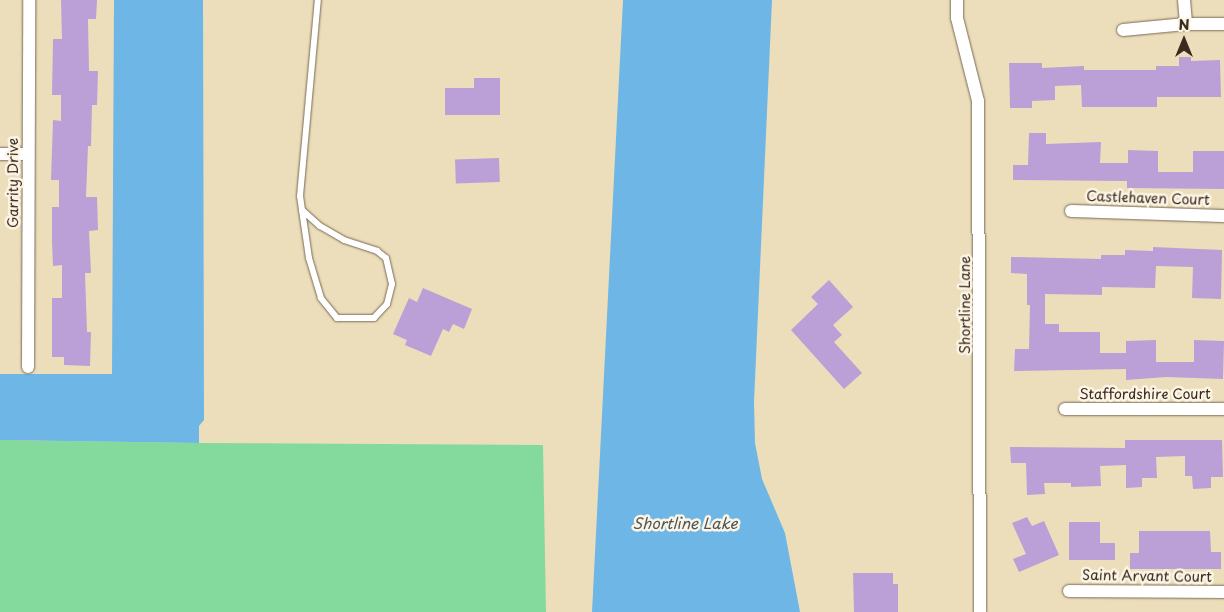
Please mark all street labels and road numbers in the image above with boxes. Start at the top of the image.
street label: Garrity Drive [5,138,21,228]
street label: Castlehaven Court [1086,187,1210,209]
street label: Shortline Lane [957,256,973,354]
street label: Staffordshire Court [1079,386,1211,402]
street label: Saint Arvant Court [1081,566,1213,586]

